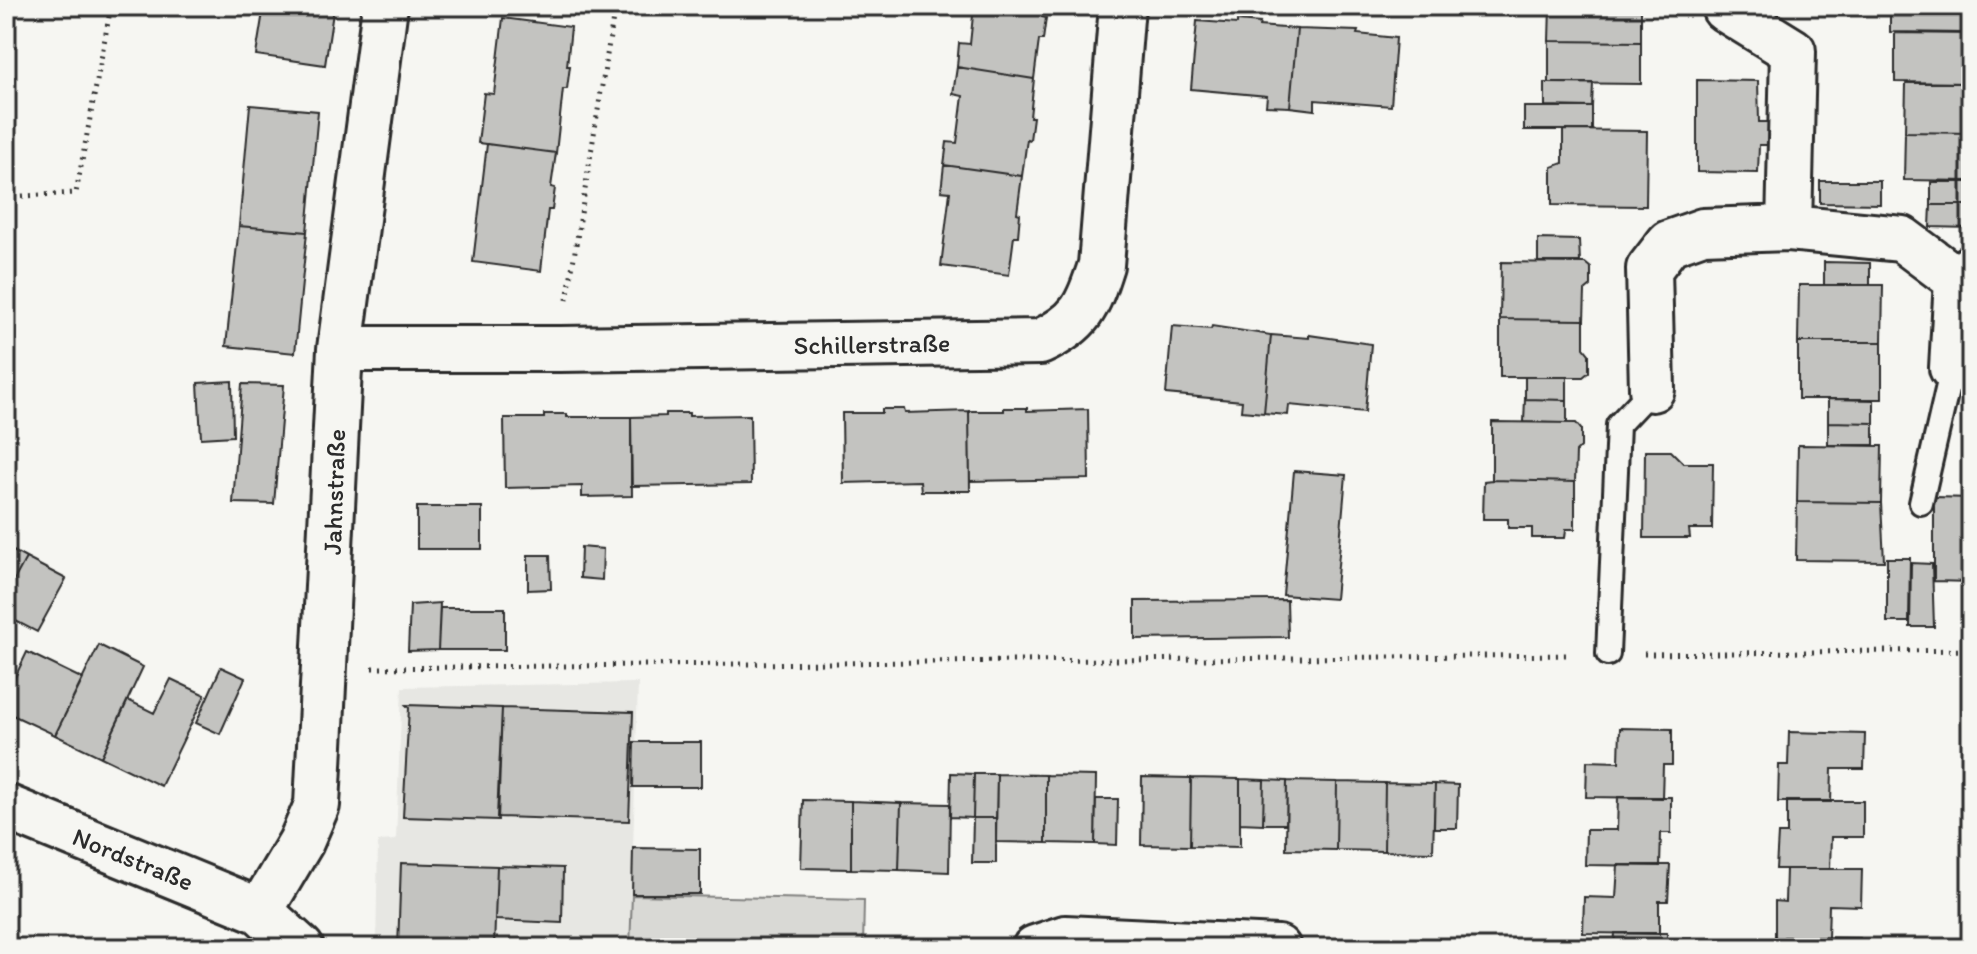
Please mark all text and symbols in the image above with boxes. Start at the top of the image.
street label: Schillerstraße [793,327,951,361]
street label: Jahnstraße [316,428,352,556]
street label: Nordstraße [68,820,198,898]

